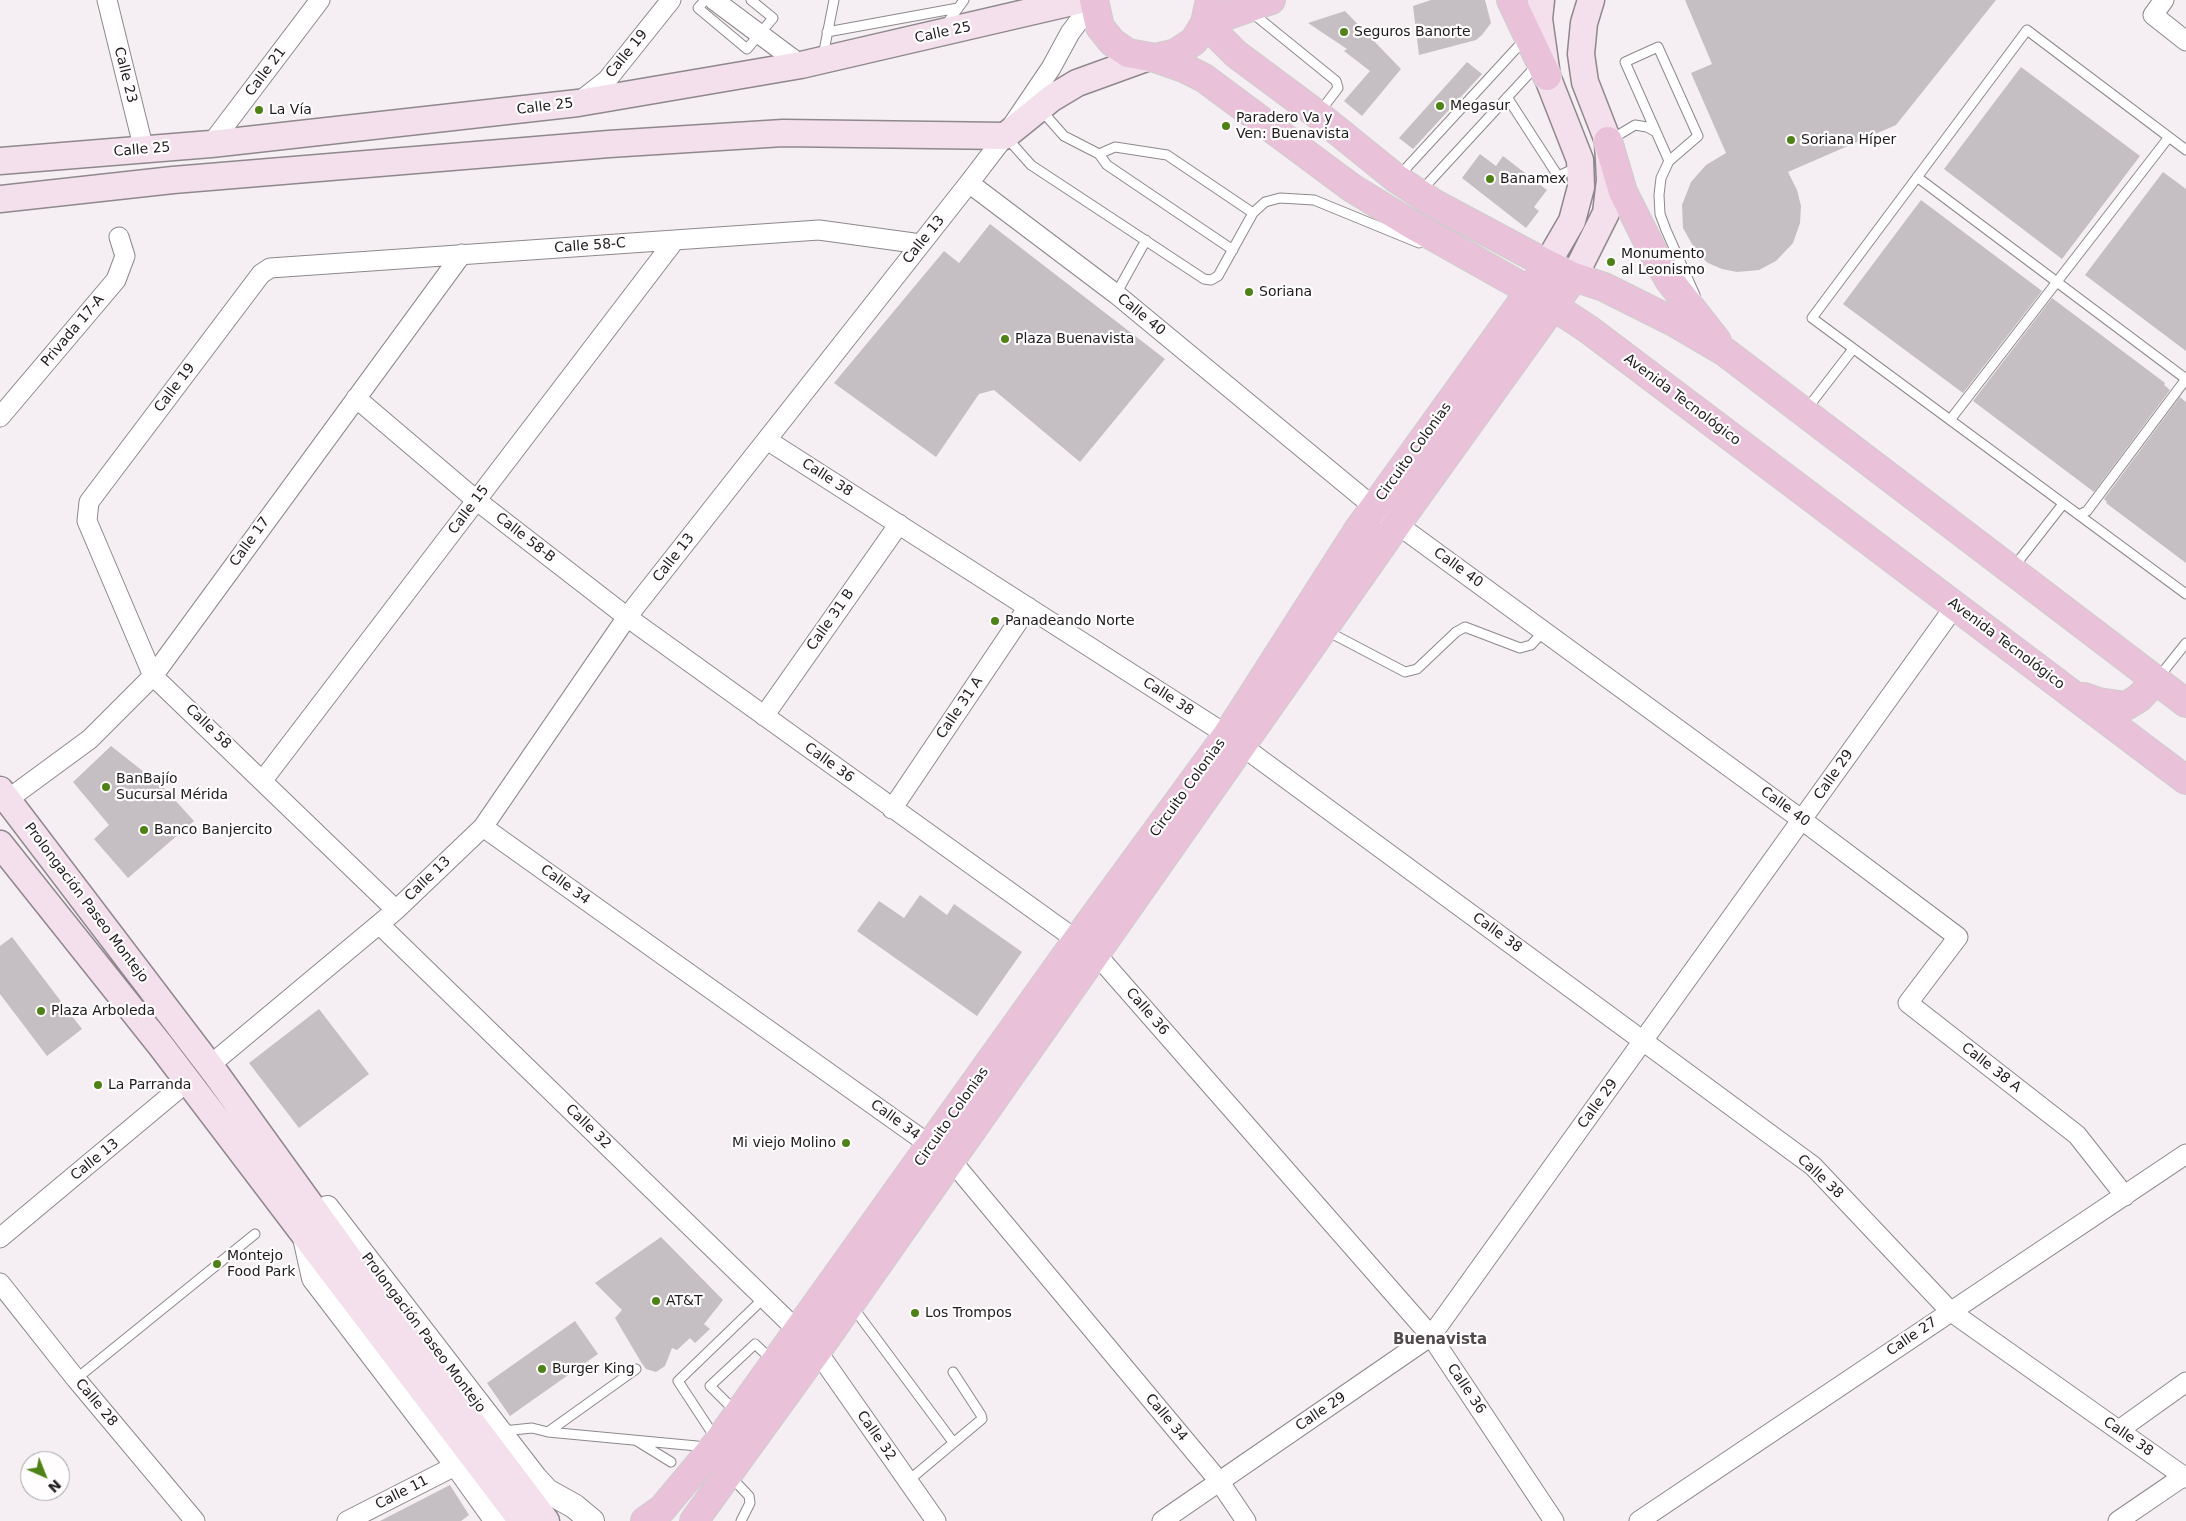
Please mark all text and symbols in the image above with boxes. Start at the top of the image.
street label: Calle 25 [913,19,973,47]
place label: Seguros Banorte [1354,24,1470,40]
marker: Seguros Banorte [1338,26,1350,38]
street label: Calle 19 [603,27,651,81]
street label: Calle 21 [242,44,290,100]
street label: Calle 23 [110,45,140,105]
street label: Calle 25 [516,95,574,119]
place label: Megasur [1450,98,1510,114]
marker: Megasur [1434,100,1446,112]
place label: La Vía [269,102,312,118]
marker: La Vía [253,104,265,116]
place label: Paradero Va y Ven: Buenavista [1236,110,1349,142]
marker: Paradero Va y Ven: Buenavista [1220,120,1232,132]
place label: Soriana Híper [1801,132,1896,148]
marker: Soriana Híper [1785,134,1797,146]
street label: Calle 25 [113,139,171,161]
place label: Banamex [1500,171,1566,187]
marker: Banamex [1484,173,1496,185]
street label: Calle 13 [900,213,948,267]
street label: Calle 58-C [554,235,626,257]
place label: Monumento al Leonismo [1621,246,1705,278]
marker: Monumento al Leonismo [1605,256,1617,268]
place label: Soriana [1259,284,1312,300]
marker: Soriana [1243,286,1255,298]
street label: Calle 40 [1114,291,1168,339]
street label: Privada 17-A [38,292,108,370]
place label: Plaza Buenavista [1015,331,1134,347]
marker: Plaza Buenavista [999,333,1011,345]
street label: Avenida Tecnológico [1620,351,1744,449]
street label: Calle 19 [151,360,199,416]
street label: Circuito Colonias [1373,400,1455,504]
street label: Calle 38 [799,455,855,501]
street label: Calle 15 [445,482,493,538]
street label: Calle 58-B [492,509,558,567]
street label: Calle 17 [226,514,274,570]
street label: Calle 13 [650,530,698,586]
street label: Calle 40 [1430,544,1486,592]
street label: Calle 31 B [804,586,858,654]
street label: Avenida Tecnológico [1944,595,2068,693]
place label: Panadeando Norte [1005,613,1135,629]
marker: Panadeando Norte [989,615,1001,627]
street label: Calle 31 A [933,674,987,742]
street label: Calle 38 [1140,674,1196,720]
street label: Calle 58 [182,701,234,753]
street label: Circuito Colonias [1147,736,1229,840]
street label: Calle 36 [801,739,857,787]
street label: Calle 29 [1811,747,1857,803]
place label: BanBajío Sucursal Mérida [116,771,228,804]
marker: BanBajío Sucursal Mérida [100,781,112,793]
street label: Calle 40 [1757,783,1813,831]
street label: Prolongación Paseo Montejo [20,820,152,986]
place label: Banco Banjercito [154,822,272,838]
marker: Banco Banjercito [138,824,150,836]
street label: Calle 13 [402,853,454,905]
street label: Calle 34 [537,861,593,909]
street label: Calle 38 [1469,909,1525,957]
street label: Calle 36 [1122,985,1172,1039]
place label: Plaza Arboleda [51,1003,155,1019]
marker: Plaza Arboleda [35,1005,47,1017]
street label: Calle 38 A [1958,1040,2024,1096]
street label: Circuito Colonias [911,1064,993,1170]
street label: Calle 29 [1574,1076,1622,1132]
place label: La Parranda [108,1077,191,1093]
marker: La Parranda [92,1079,104,1091]
street label: Calle 34 [867,1096,923,1144]
street label: Calle 32 [562,1101,614,1153]
place label: Mi viejo Molino [732,1135,836,1151]
street label: Calle 13 [68,1136,122,1184]
marker: Mi viejo Molino [840,1137,852,1149]
street label: Calle 38 [1793,1151,1847,1203]
place label: Montejo Food Park [227,1248,295,1280]
street label: Prolongación Paseo Montejo [357,1250,489,1416]
marker: Montejo Food Park [211,1258,223,1270]
place label: AT&T [666,1293,703,1309]
marker: AT&T [650,1295,662,1307]
place label: Los Trompos [925,1305,1012,1321]
marker: Los Trompos [909,1307,921,1319]
street label: Calle 27 [1884,1314,1940,1360]
district label: Buenavista [1393,1331,1487,1349]
place label: Burger King [552,1361,635,1377]
street label: Calle 36 [1443,1361,1489,1417]
marker: Burger King [536,1363,548,1375]
street label: Calle 28 [71,1376,121,1430]
street label: Calle 29 [1293,1389,1349,1435]
street label: Calle 34 [1141,1391,1191,1445]
street label: Calle 32 [853,1408,899,1464]
street label: Calle 38 [2100,1414,2156,1460]
north arrow [20,1451,70,1501]
street label: Calle 11 [373,1473,431,1513]
text: N [45,1476,64,1496]

